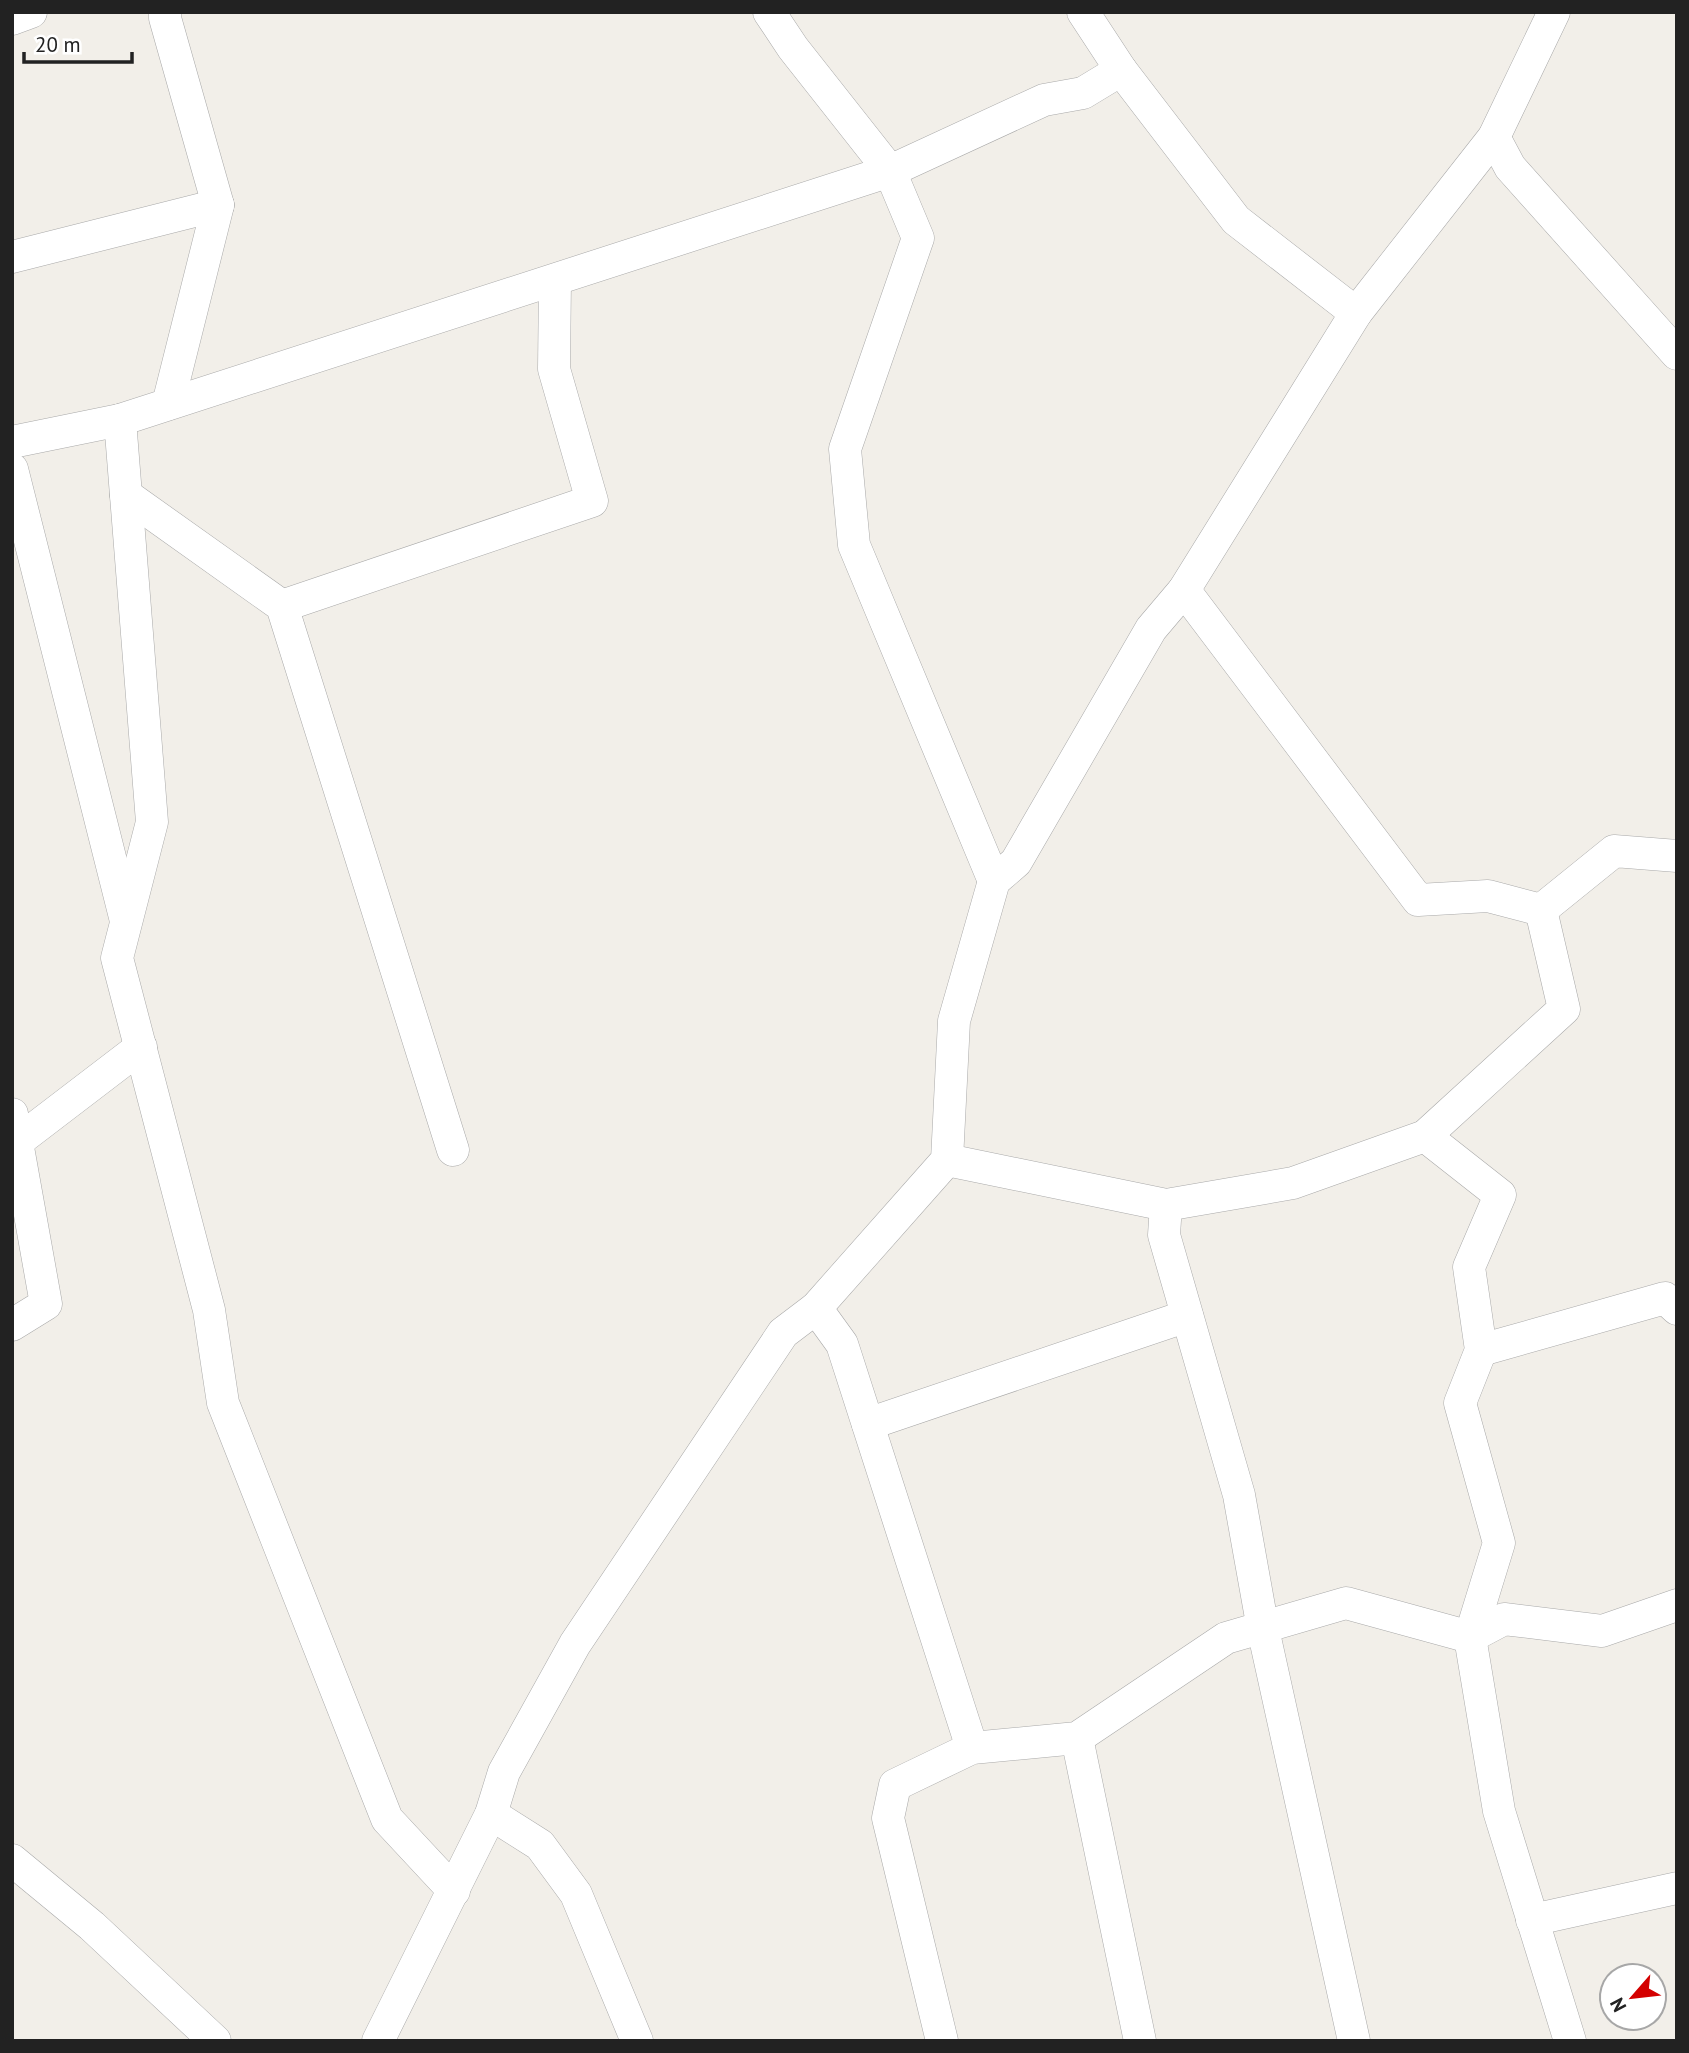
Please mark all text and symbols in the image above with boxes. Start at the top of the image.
scale bar [24,21,133,65]
text: 20 m [35,31,81,58]
north arrow [1598,1962,1668,2032]
text: N [1604,1994,1632,2016]

